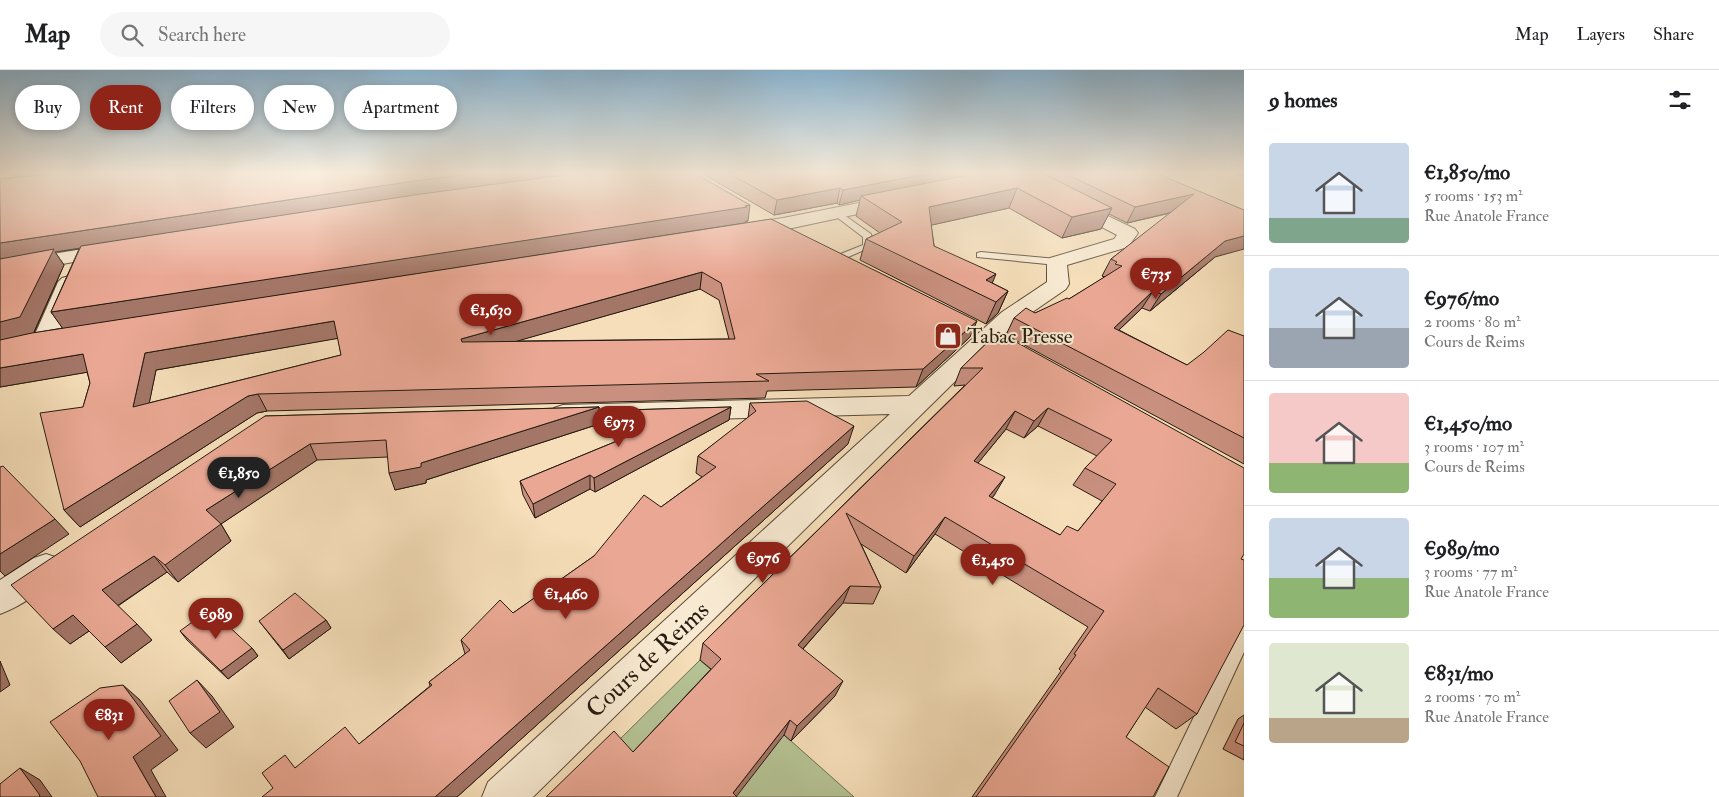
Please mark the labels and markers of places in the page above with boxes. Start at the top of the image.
pin: €735 [1126,258,1186,300]
pin: €1,630 [450,294,532,336]
shop icon: Tabac Presse [933,321,963,351]
place label: Tabac Presse [967,323,1073,350]
pin: €973 [589,406,649,448]
pin: €1,850 [198,456,280,499]
pin: €976 [733,542,793,584]
pin: €1,450 [952,544,1034,586]
pin: €1,460 [525,578,607,620]
pin: €989 [186,598,246,640]
pin: €831 [79,698,139,741]

